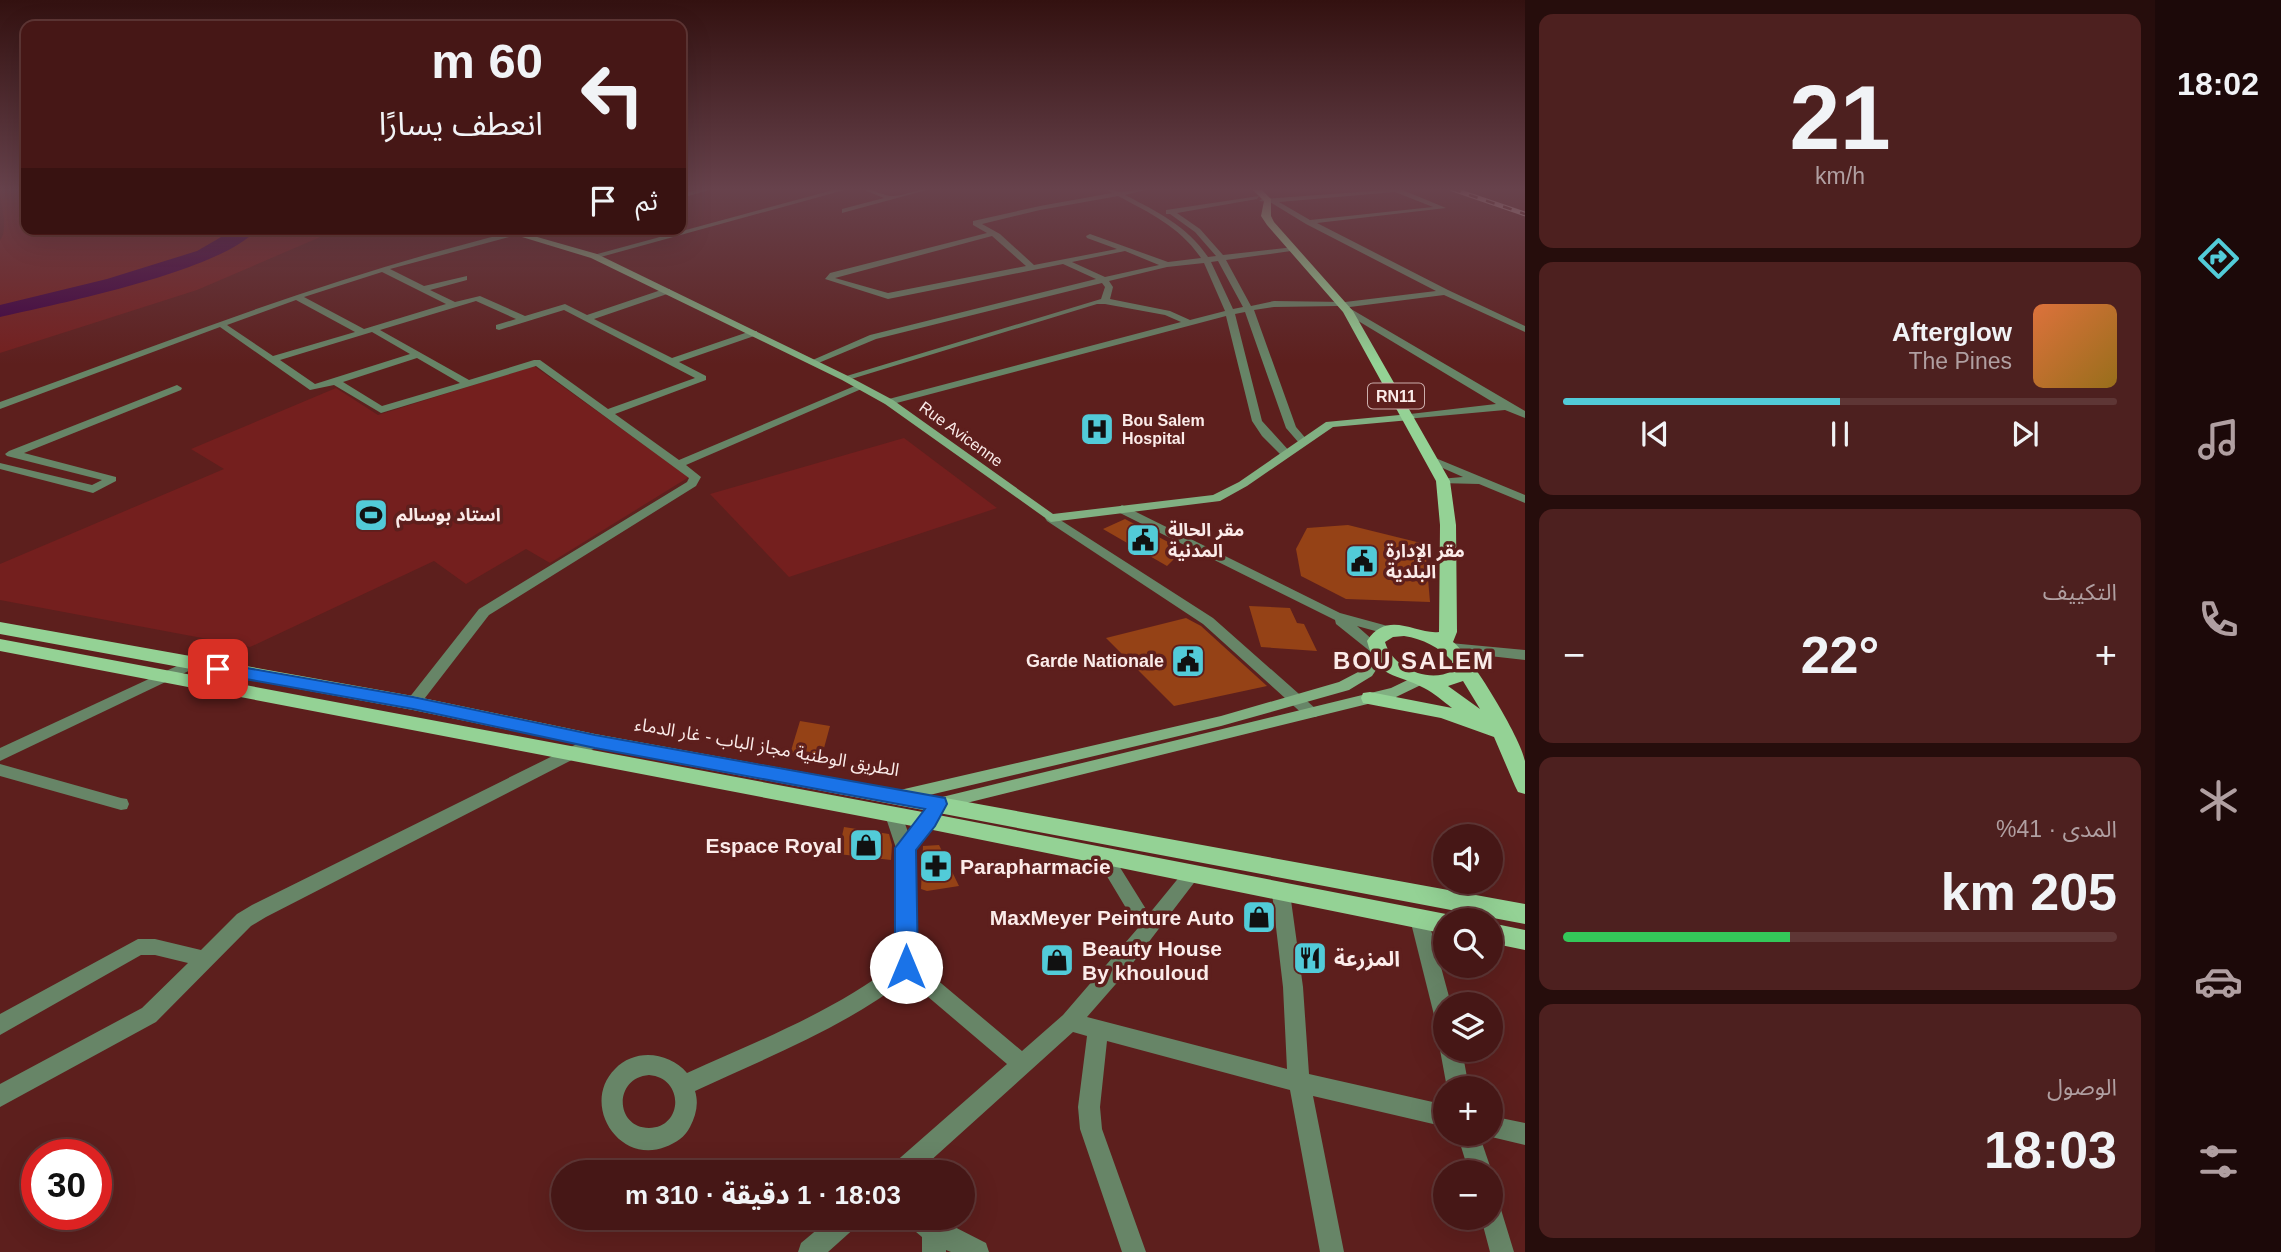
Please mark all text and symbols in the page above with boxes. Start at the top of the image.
text: 60 m [431,34,543,88]
icon: left [567,49,658,140]
text: 18:02 [2177,66,2259,102]
text: 21 [1789,67,1891,168]
text: انعطف يسارًا [379,106,543,142]
text: km/h [1815,163,1865,189]
icon: arrive [584,182,622,220]
text: ثم [636,186,658,216]
icon: directions [2194,234,2243,283]
text: Afterglow [1892,317,2012,347]
text: The Pines [1908,348,2012,374]
road number: RN11 [1368,384,1424,408]
street label: Rue Avicenne [916,398,1006,470]
hospital icon: Bou Salem Hospital [1078,410,1116,448]
place label: Bou Salem Hospital [1122,412,1205,447]
icon: previous [1636,415,1674,453]
icon: pause [1821,415,1859,453]
icon: next [2006,415,2044,453]
icon: music [2194,415,2243,464]
sports icon: استاد بوسالم [352,496,390,534]
place label: استاد بوسالم [396,505,501,528]
place label: مقر الحالة المدنية [1168,520,1244,561]
public building icon: مقر الحالة المدنية [1124,521,1162,559]
place label: مقر الإدارة البلدية [1386,541,1465,582]
public building icon: مقر الإدارة البلدية [1343,542,1381,580]
text: التكييف [2043,579,2117,605]
icon: phone [2194,595,2243,644]
text: 22° [1801,626,1879,684]
text: − [1563,634,1585,676]
text: + [2095,634,2117,676]
pin [188,639,248,699]
public building icon: Garde Nationale [1169,642,1207,680]
district label: BOU SALEM [1333,647,1495,674]
icon: arrive [199,650,237,688]
place label: Garde Nationale [1026,651,1164,671]
street label: الطريق الوطنية مجاز الباب - غار الدماء [633,714,901,781]
icon: climate [2194,776,2243,825]
text: المدى · 41% [1996,816,2117,842]
map controls [1433,824,1503,1230]
button: sound [1433,824,1503,894]
shop icon: Espace Royal [847,826,885,864]
place label: Espace Royal [705,834,842,857]
pharmacy icon: Parapharmacie [917,847,955,885]
place label: Parapharmacie [960,855,1111,878]
text: 205 km [1941,863,2117,921]
shop icon: MaxMeyer Peinture Auto [1240,898,1278,936]
place label: MaxMeyer Peinture Auto [990,906,1234,929]
button: search [1433,908,1503,978]
position arrow [869,930,943,1004]
place label: Beauty House By khouloud [1082,937,1222,984]
restaurant icon: المزرعة [1291,939,1329,977]
shop icon: Beauty House By khouloud [1038,941,1076,979]
place label: المزرعة [1334,947,1400,971]
icon: car [2194,957,2243,1006]
button: layers [1433,992,1503,1062]
text: الوصول [2047,1074,2117,1100]
button: + [1433,1076,1503,1146]
text: 18:03 [1984,1121,2117,1179]
icon: filters [2194,1137,2243,1186]
speed limit sign: 30 [21,1139,112,1230]
button: − [1433,1160,1503,1230]
text: 18:03 · 1 دقيقة · 310 m [625,1180,901,1210]

